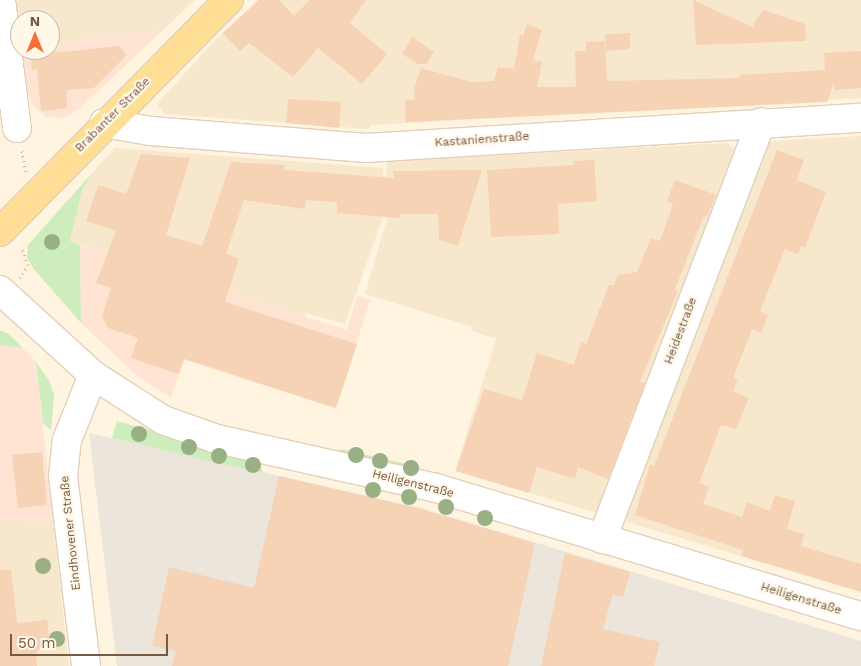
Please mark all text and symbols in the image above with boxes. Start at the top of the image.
north arrow [10,10,60,60]
text: N [30,13,40,29]
street label: Brabanter Straße [72,74,154,156]
street label: Kastanienstraße [434,130,530,150]
street label: Heidestraße [662,296,700,366]
street label: Heiligenstraße [371,467,455,501]
street label: Eindhovener Straße [58,475,84,591]
street label: Heiligenstraße [759,580,843,618]
scale bar [12,624,170,656]
text: 50 m [18,634,55,652]

